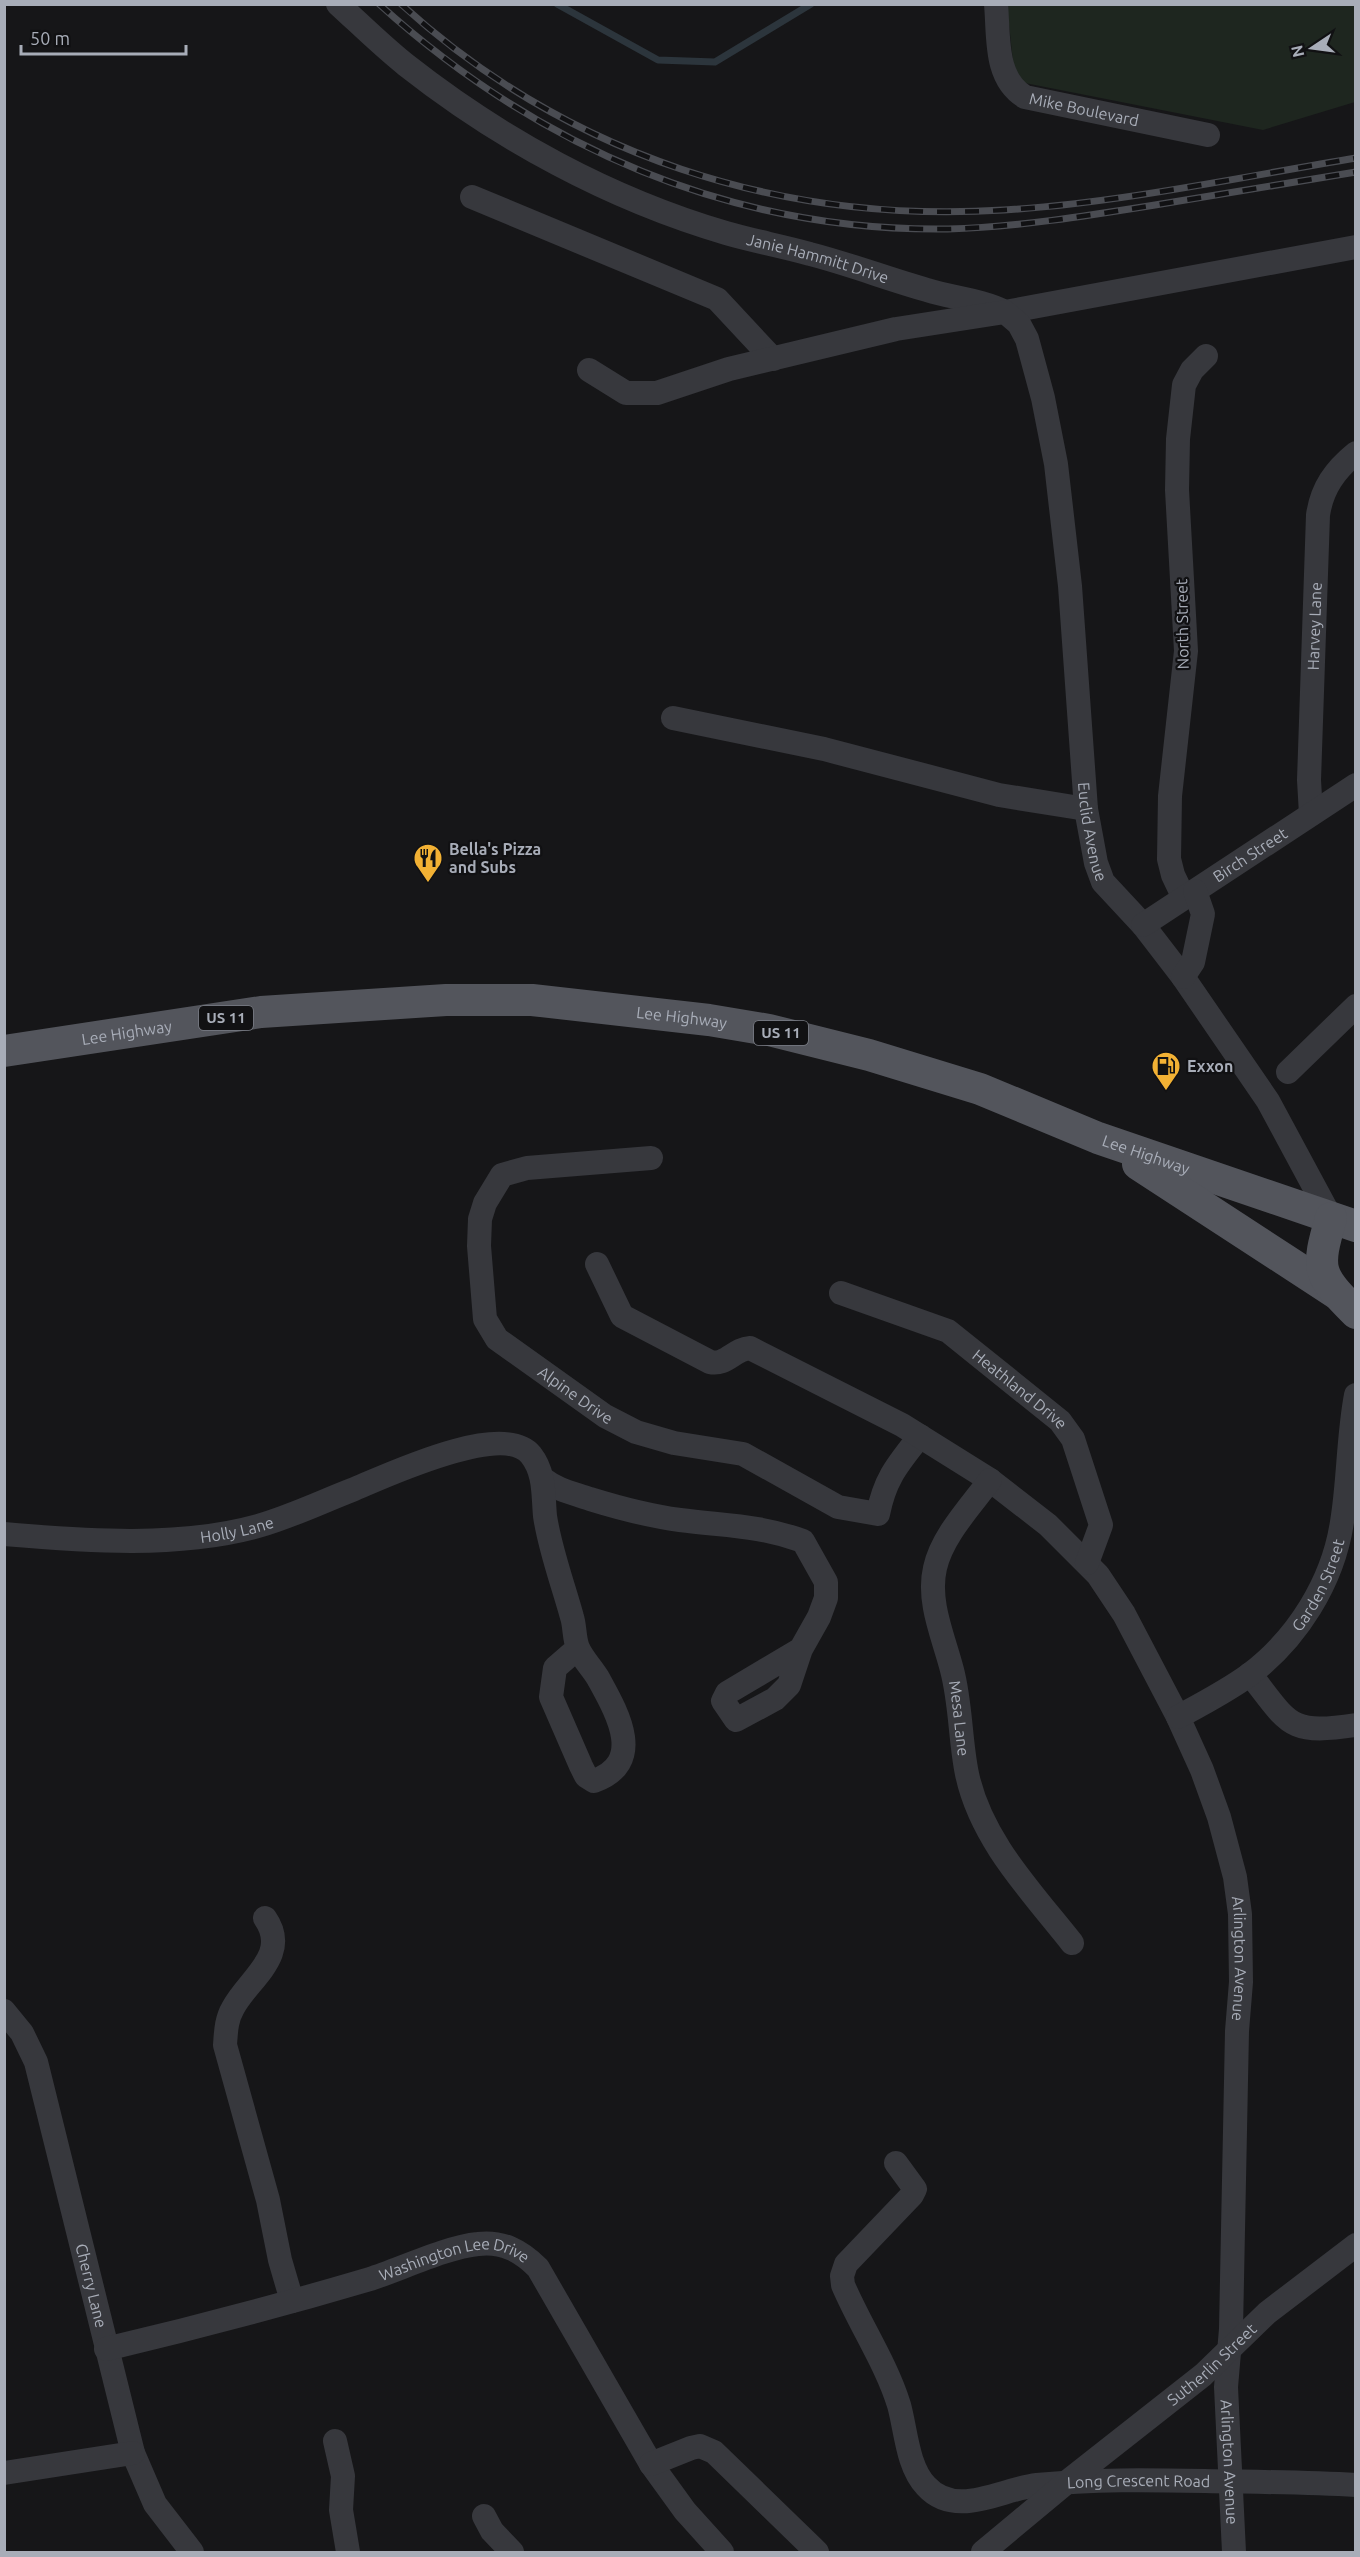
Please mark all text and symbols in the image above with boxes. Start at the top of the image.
scale bar [21,18,186,56]
north arrow [1282,18,1342,78]
text: 50 m [30,28,70,48]
text: N [1287,44,1307,59]
street label: Mike Boulevard [1028,89,1140,129]
street label: Janie Hammitt Drive [745,230,891,287]
street label: North Street [1172,578,1192,669]
street label: Harvey Lane [1304,582,1325,671]
street label: Euclid Avenue [1075,781,1111,884]
street label: Birch Street [1209,823,1291,886]
place label: Bella's Pizza and Subs [449,840,541,876]
restaurant icon: Bella's Pizza and Subs [412,842,444,884]
street label: Lee Highway [635,1003,729,1032]
road number: US 11 [199,1006,253,1030]
street label: Lee Highway [80,1017,173,1048]
road number: US 11 [754,1021,808,1045]
fuel station icon: Exxon [1150,1050,1182,1092]
place label: Exxon [1187,1057,1233,1075]
street label: Lee Highway [1100,1131,1192,1178]
street label: Heathland Drive [969,1346,1071,1432]
street label: Alpine Drive [535,1362,616,1427]
street label: Holly Lane [199,1513,276,1546]
street label: Garden Street [1288,1536,1348,1635]
street label: Mesa Lane [946,1679,973,1757]
street label: Arlington Avenue [1229,1895,1250,2022]
street label: Washington Lee Drive [377,2234,533,2284]
street label: Cherry Lane [72,2242,111,2330]
street label: Sutherlin Street [1164,2319,1260,2409]
street label: Arlington Avenue [1218,2399,1242,2525]
street label: Long Crescent Road [1066,2471,1210,2491]

